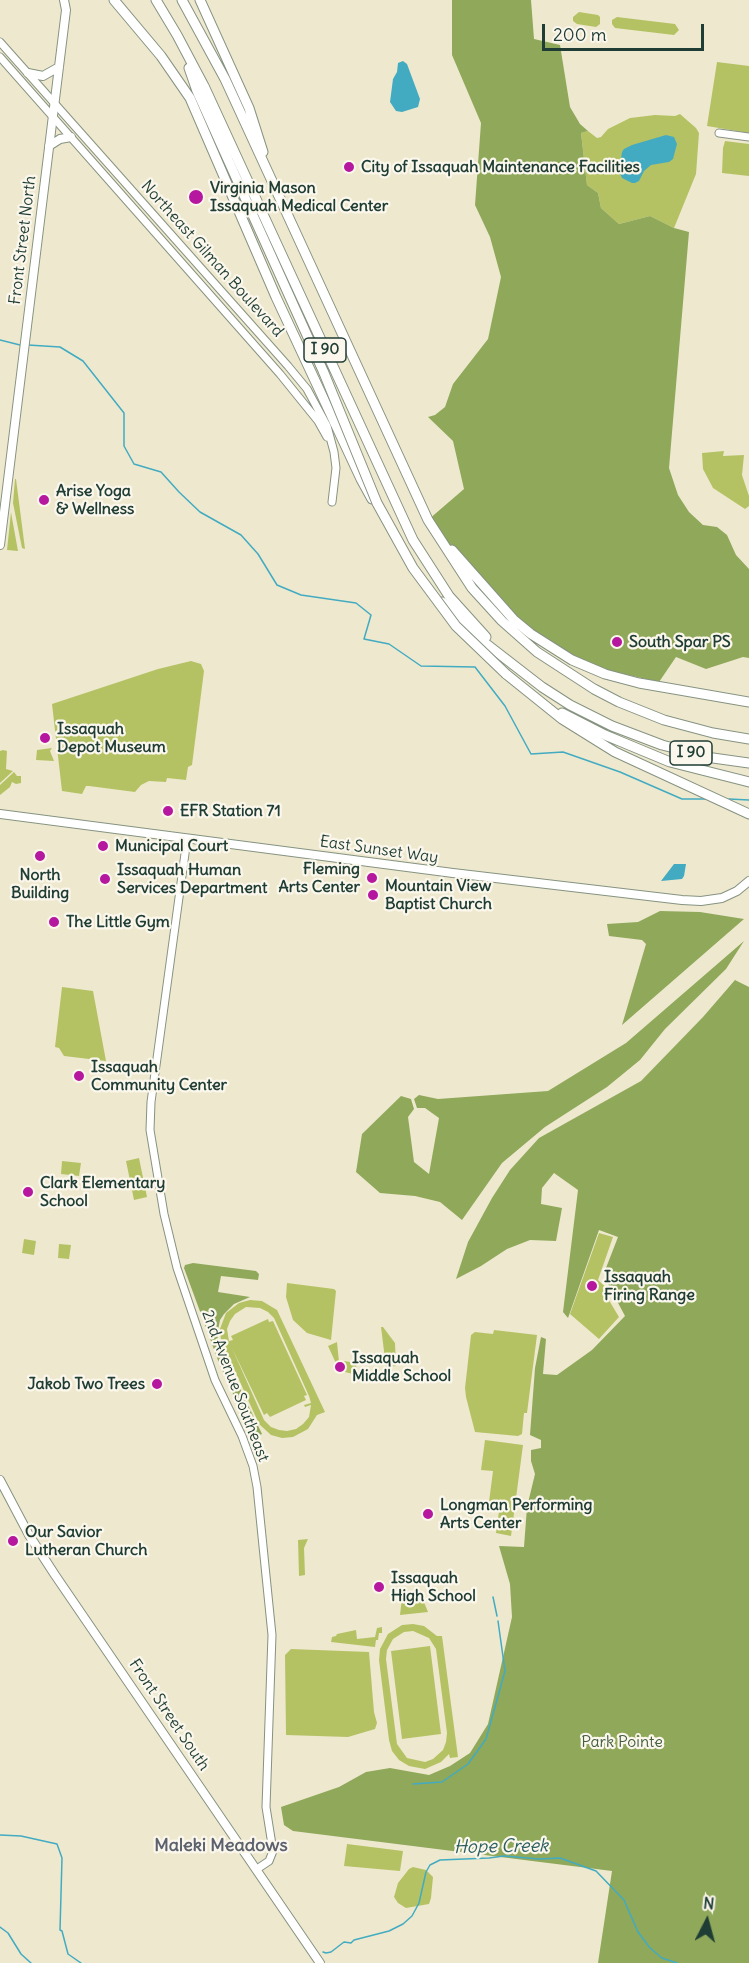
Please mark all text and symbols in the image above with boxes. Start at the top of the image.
scale bar [545,12,707,50]
text: 200 m [553,23,607,46]
place label: City of Issaquah Maintenance Facilities [361,157,640,177]
marker: City of Issaquah Maintenance Facilities [342,160,356,174]
street label: Front Street North [6,174,40,306]
street label: Northeast Gilman Boulevard [137,177,287,341]
place label: Virginia Mason Issaquah Medical Center [210,178,388,216]
marker: Virginia Mason Issaquah Medical Center [187,188,205,206]
road number: I 90 [304,338,346,362]
place label: Arise Yoga & Wellness [56,481,134,519]
marker: Arise Yoga & Wellness [37,493,51,507]
place label: South Spar PS [629,632,731,652]
marker: South Spar PS [610,635,624,649]
place label: Issaquah Depot Museum [57,719,166,757]
marker: Issaquah Depot Museum [38,731,52,745]
road number: I 90 [670,741,712,765]
place label: EFR Station 71 [180,801,281,821]
marker: EFR Station 71 [161,804,175,818]
street label: East Sunset Way [318,832,440,868]
place label: Municipal Court [115,836,228,856]
marker: Municipal Court [96,839,110,853]
marker: North Building [33,849,47,863]
place label: Fleming Arts Center [278,859,360,897]
place label: Issaquah Human Services Department [117,860,267,898]
place label: North Building [11,865,69,903]
marker: Fleming Arts Center [365,871,379,885]
marker: Issaquah Human Services Department [98,872,112,886]
place label: Mountain View Baptist Church [385,876,492,914]
marker: Mountain View Baptist Church [366,888,380,902]
place label: The Little Gym [66,912,170,932]
marker: The Little Gym [47,915,61,929]
place label: Issaquah Community Center [91,1057,227,1095]
marker: Issaquah Community Center [72,1069,86,1083]
place label: Clark Elementary School [40,1173,165,1211]
marker: Clark Elementary School [21,1185,35,1199]
place label: Issaquah Firing Range [604,1267,695,1305]
marker: Issaquah Firing Range [585,1279,599,1293]
street label: 2nd Avenue Southeast [197,1307,273,1465]
place label: Issaquah Middle School [352,1348,451,1386]
marker: Issaquah Middle School [333,1360,347,1374]
place label: Jakob Two Trees [27,1374,145,1394]
marker: Jakob Two Trees [150,1377,164,1391]
place label: Longman Performing Arts Center [440,1495,592,1533]
marker: Longman Performing Arts Center [421,1507,435,1521]
place label: Our Savior Lutheran Church [25,1522,147,1560]
marker: Our Savior Lutheran Church [6,1534,20,1548]
place label: Issaquah High School [391,1568,476,1606]
marker: Issaquah High School [372,1580,386,1594]
street label: Front Street South [125,1656,213,1774]
park label: Park Pointe [581,1732,663,1752]
district label: Maleki Meadows [154,1835,288,1857]
water label: Hope Creek [454,1835,548,1859]
north arrow [677,1891,737,1951]
text: N [702,1893,715,1914]

